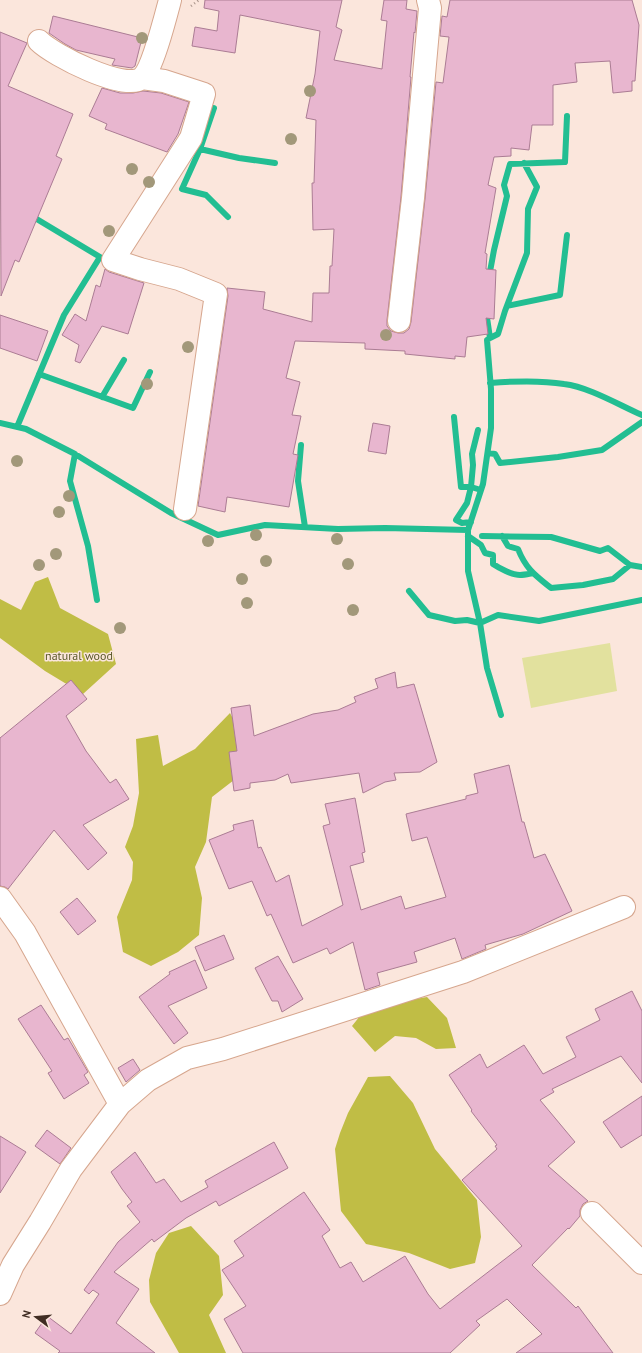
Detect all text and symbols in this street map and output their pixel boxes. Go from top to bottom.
park label: natural wood [45,648,113,663]
north arrow [16,1297,56,1337]
text: N [19,1309,34,1320]

